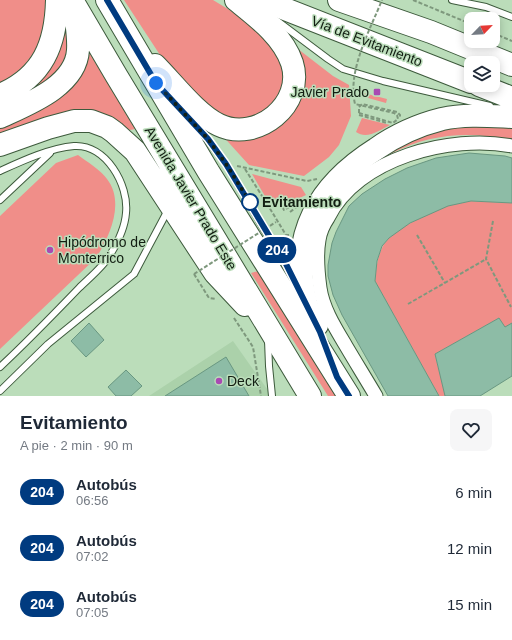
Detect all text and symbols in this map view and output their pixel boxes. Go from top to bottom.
street label: Vía de Evitamiento [309,12,425,70]
north arrow [464,12,500,48]
map controls [464,12,500,92]
button: layers [464,56,500,92]
your location [146,73,166,93]
place label: Javier Prado [290,84,369,100]
marker: Javier Prado [372,87,382,97]
street label: Avenida Javier Prado Este [142,123,240,273]
marker: Evitamiento [241,193,259,211]
place label: Evitamiento [262,194,341,210]
place label: Hipódromo de Monterrico [58,234,146,266]
line badge: 204 [254,237,300,263]
text: 204 [265,242,289,258]
marker: Hipódromo de Monterrico [45,245,55,255]
place label: Deck [227,373,260,389]
marker: Deck [214,376,224,386]
button: heart [450,409,492,451]
text: Evitamiento [20,412,128,433]
text: A pie · 2 min · 90 m [20,438,133,453]
text: Autobús [76,476,137,493]
text: 204 [30,484,54,500]
text: 6 min [455,484,492,501]
text: 06:56 [76,493,109,508]
text: Autobús [76,532,137,549]
text: 204 [30,540,54,556]
text: 12 min [447,540,492,557]
text: 07:02 [76,549,109,564]
text: Autobús [76,588,137,605]
text: 204 [30,596,54,612]
text: 15 min [447,596,492,613]
text: 07:05 [76,605,109,620]

